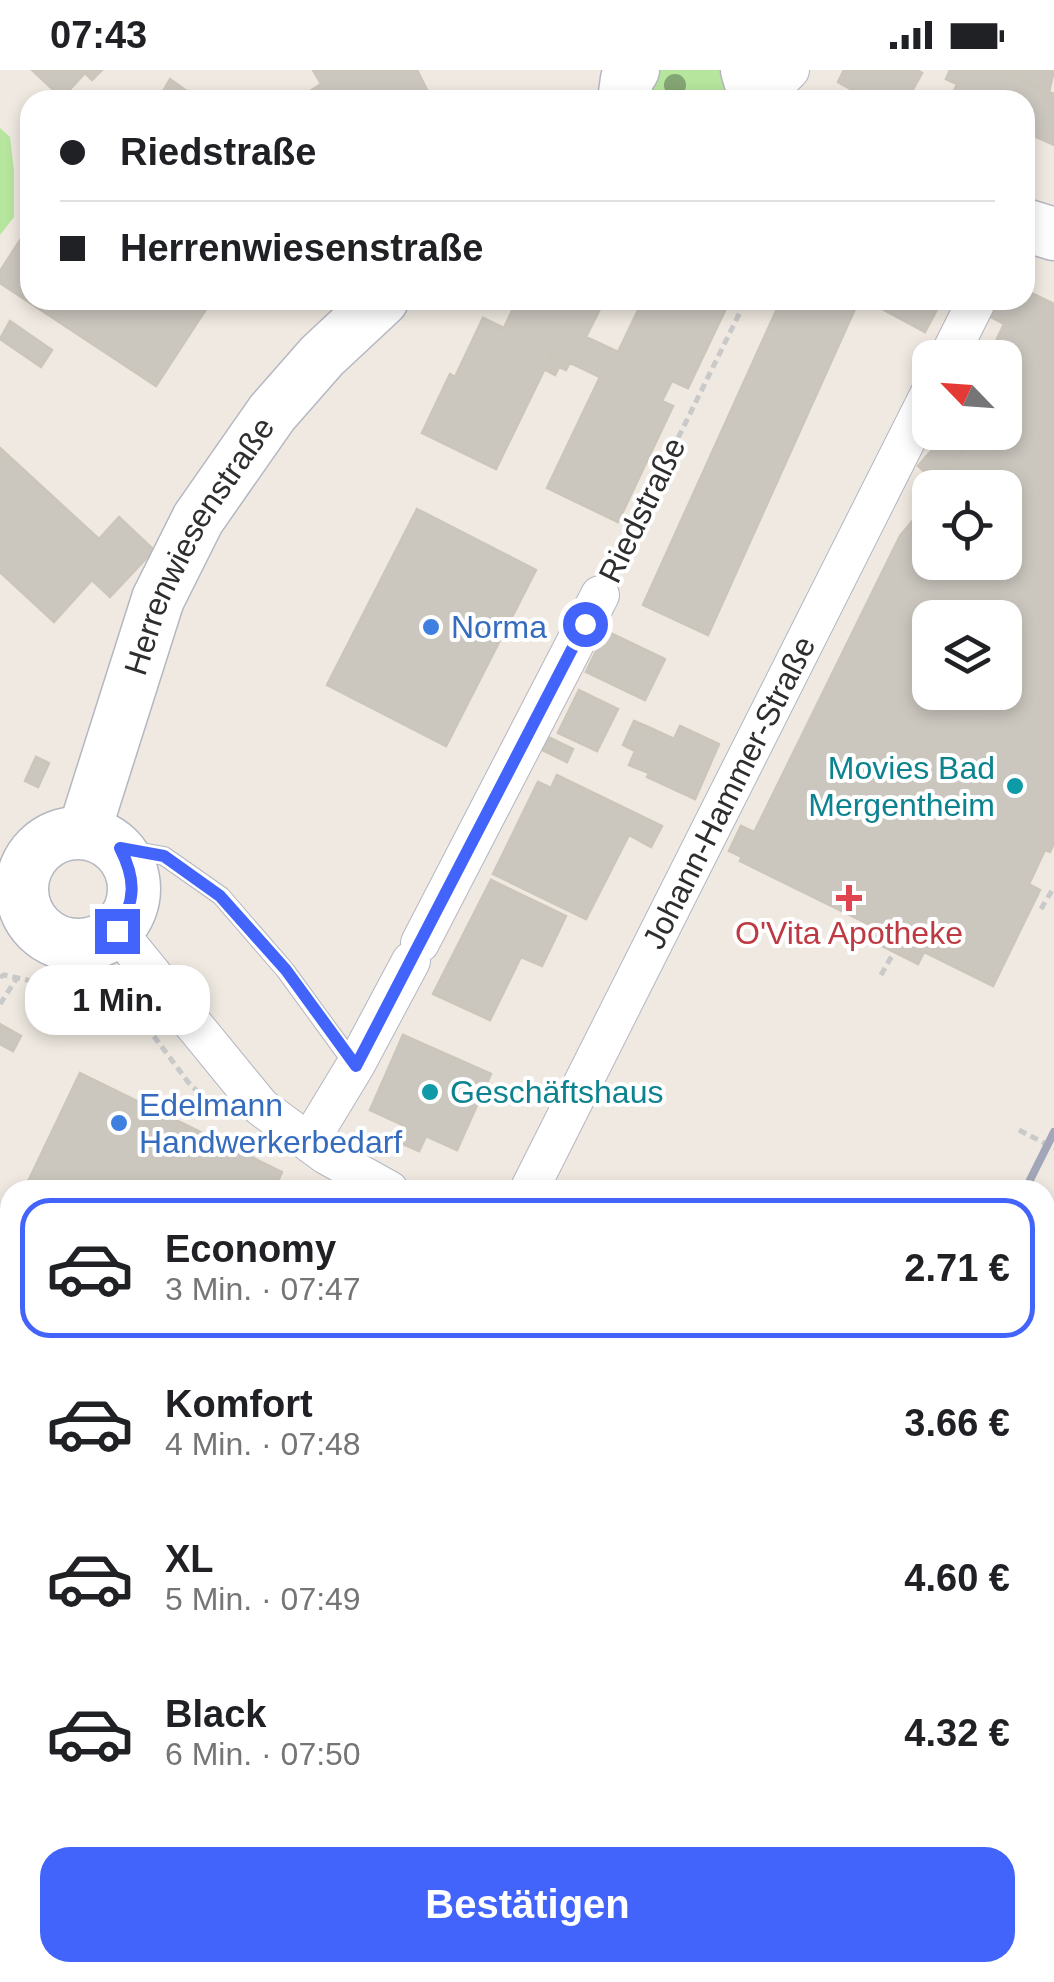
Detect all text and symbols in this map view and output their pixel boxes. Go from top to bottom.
text: 07:43 [50,14,147,56]
text: Riedstraße [120,131,316,173]
text: Herrenwiesenstraße [120,227,483,269]
north arrow [912,340,1022,450]
map controls [912,340,1022,710]
street label: Herrenwiesenstraße [117,410,282,679]
street label: Riedstraße [592,432,692,588]
button: locate [912,470,1022,580]
button: layers [912,600,1022,710]
route start [563,602,608,647]
place label: Norma [451,609,547,645]
marker: Norma [420,616,442,638]
street label: Johann-Hammer-Straße [635,630,823,955]
place label: Movies Bad Mergentheim [808,750,995,823]
marker: Movies Bad Mergentheim [1004,775,1026,797]
marker: O'Vita Apotheke [838,887,860,909]
route end [95,909,140,954]
place label: O'Vita Apotheke [735,915,963,951]
callout: 1 Min. [24,966,210,1036]
text: 1 Min. [72,982,163,1018]
place label: Geschäftshaus [450,1074,663,1110]
marker: Geschäftshaus [419,1081,441,1103]
place label: Edelmann Handwerkerbedarf [139,1087,402,1160]
marker: Edelmann Handwerkerbedarf [108,1112,130,1134]
icon: car [45,1223,135,1313]
text: Economy [165,1228,336,1270]
text: 2.71 € [904,1247,1010,1289]
text: 3 Min. · 07:47 [165,1271,361,1307]
icon: car [45,1378,135,1468]
text: Komfort [165,1383,313,1425]
text: 3.66 € [904,1402,1010,1444]
text: 4 Min. · 07:48 [165,1426,361,1462]
icon: car [45,1533,135,1623]
text: XL [165,1538,214,1580]
text: 4.60 € [904,1557,1010,1599]
text: 5 Min. · 07:49 [165,1581,361,1617]
icon: car [45,1688,135,1778]
text: Black [165,1693,266,1735]
text: 4.32 € [904,1712,1010,1754]
text: 6 Min. · 07:50 [165,1736,361,1772]
button: Bestätigen [40,1847,1015,1962]

